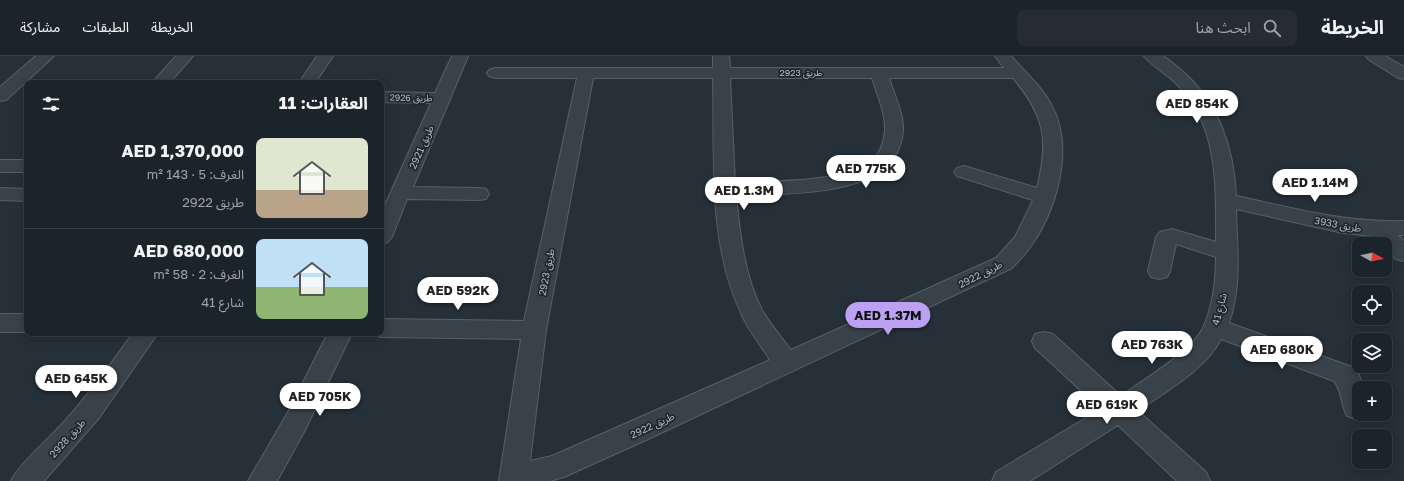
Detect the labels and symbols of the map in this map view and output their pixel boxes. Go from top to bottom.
street label: طريق 2923 [780,67,822,79]
pin: AED 854K [1156,90,1238,124]
street label: طريق 2926 [389,92,433,104]
street label: طريق 2921 [406,123,437,171]
pin: AED 775K [825,155,907,189]
pin: AED 1.14M [1269,169,1361,203]
pin: AED 1.3M [703,177,785,211]
street label: طريق 3933 [1313,214,1363,235]
north arrow [1352,237,1392,277]
street label: طريق 2923 [536,247,557,297]
street label: طريق 2922 [956,258,1005,291]
pin: AED 592K [417,277,499,311]
street label: شارع 41 [1209,291,1231,327]
pin: AED 1.37M [842,302,934,336]
pin: AED 763K [1111,331,1193,365]
pin: AED 680K [1241,336,1323,370]
pin: AED 645K [35,365,117,399]
pin: AED 705K [279,383,361,417]
pin: AED 619K [1066,391,1148,425]
street label: طريق 2922 [628,409,677,441]
street label: طريق 2928 [47,416,88,460]

